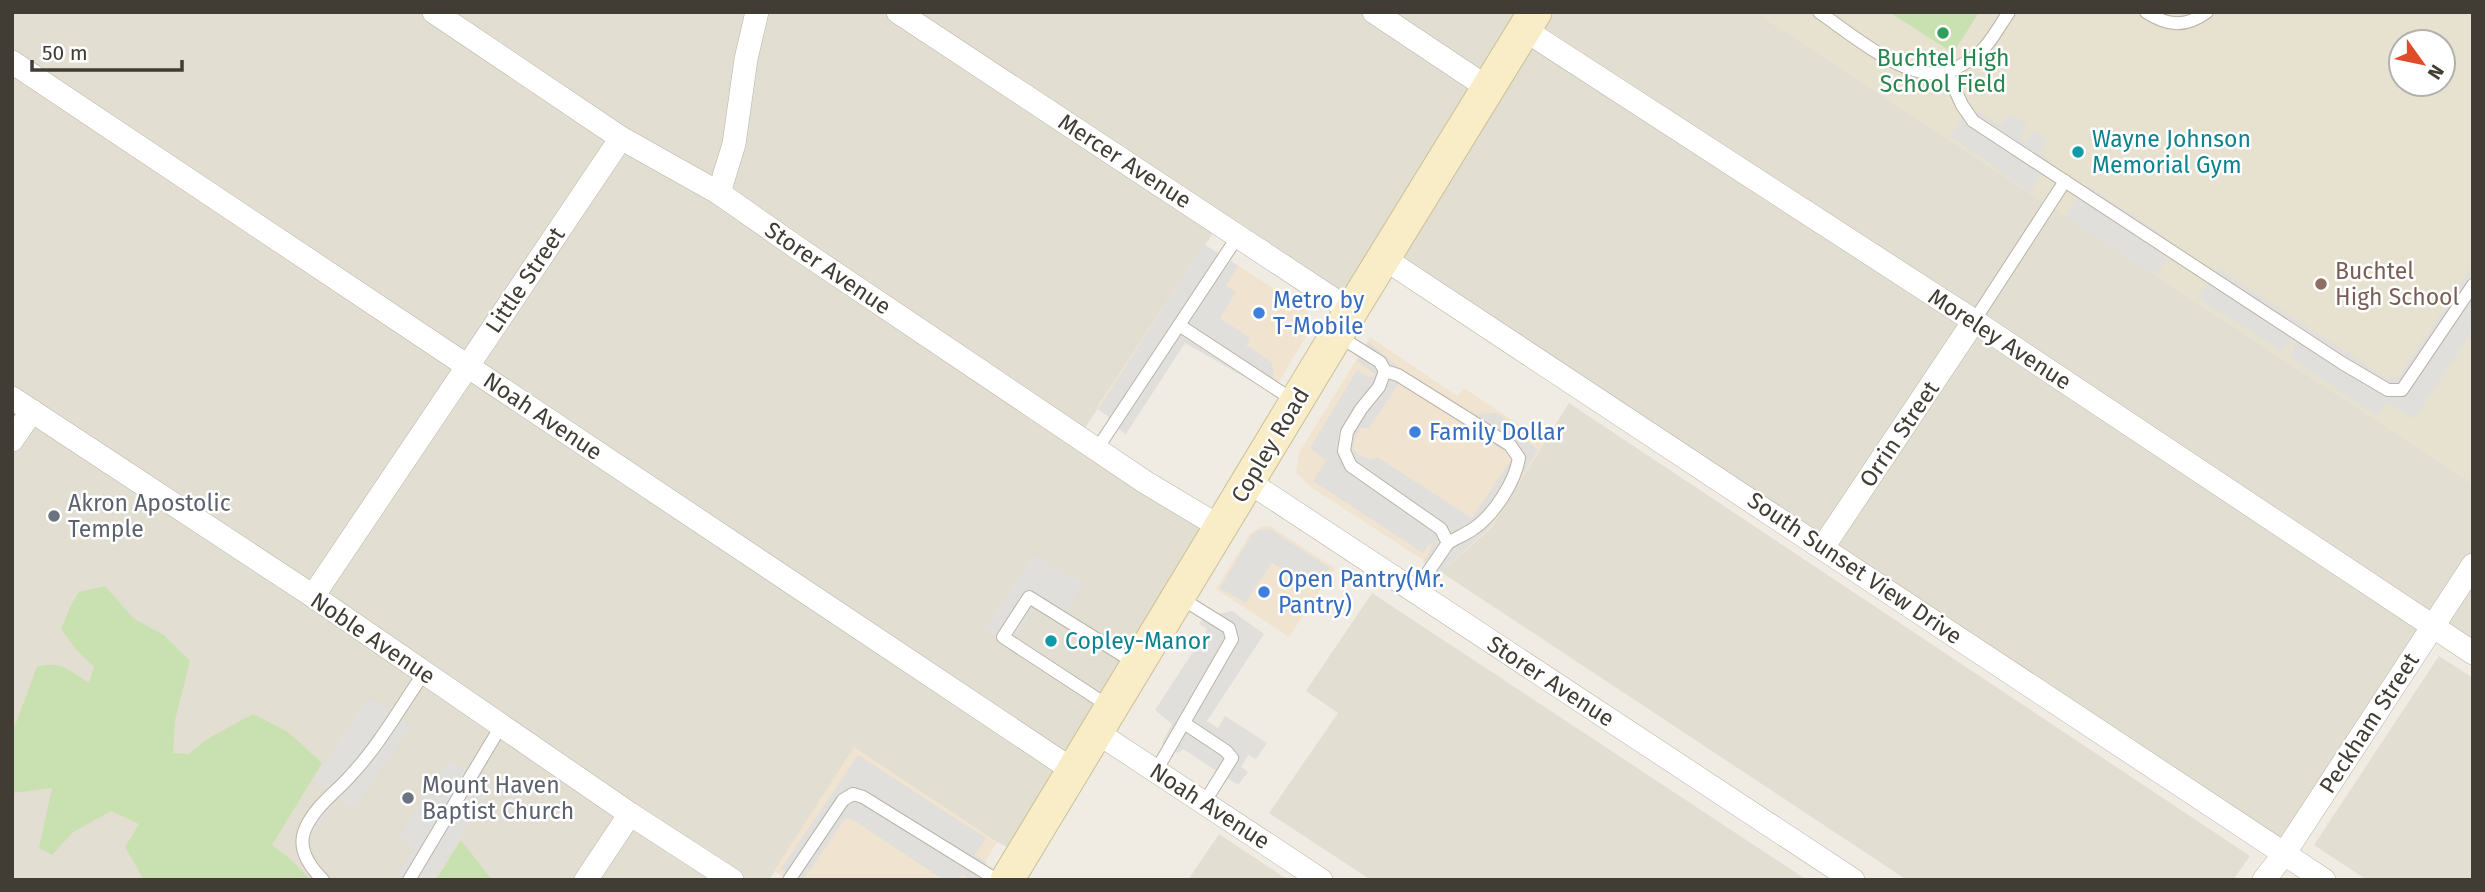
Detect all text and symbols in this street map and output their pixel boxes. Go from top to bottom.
marker: Buchtel High School Field [1935,25,1951,41]
scale bar [32,28,182,72]
north arrow [2387,28,2457,98]
text: 50 m [42,40,88,66]
place label: Buchtel High School Field [1877,44,2009,98]
text: N [2423,60,2449,84]
street label: Mercer Avenue [1053,108,1197,214]
place label: Wayne Johnson Memorial Gym [2092,125,2251,179]
marker: Wayne Johnson Memorial Gym [2070,144,2086,160]
street label: Storer Avenue [760,216,896,320]
street label: Little Street [479,221,571,338]
place label: Buchtel High School [2335,257,2460,311]
marker: Buchtel High School [2313,276,2329,292]
street label: Moreley Avenue [1923,282,2077,396]
place label: Metro by T-Mobile [1273,286,1365,340]
marker: Metro by T-Mobile [1251,305,1267,321]
street label: Noah Avenue [478,366,608,466]
street label: Orrin Street [1853,375,1945,492]
street label: Copley Road [1225,382,1315,508]
place label: Family Dollar [1429,418,1565,446]
marker: Family Dollar [1407,424,1423,440]
street label: South Sunset View Drive [1742,486,1968,650]
place label: Akron Apostolic Temple [68,489,231,543]
marker: Akron Apostolic Temple [46,508,62,524]
place label: Open Pantry(Mr. Pantry) [1278,565,1444,619]
marker: Open Pantry(Mr. Pantry) [1256,584,1272,600]
street label: Noble Avenue [305,586,441,690]
place label: Copley-Manor [1065,627,1210,655]
street label: Storer Avenue [1482,630,1620,732]
marker: Copley-Manor [1043,633,1059,649]
street label: Peckham Street [2313,647,2425,799]
street label: Noah Avenue [1145,757,1275,855]
place label: Mount Haven Baptist Church [422,771,574,825]
marker: Mount Haven Baptist Church [400,790,416,806]

